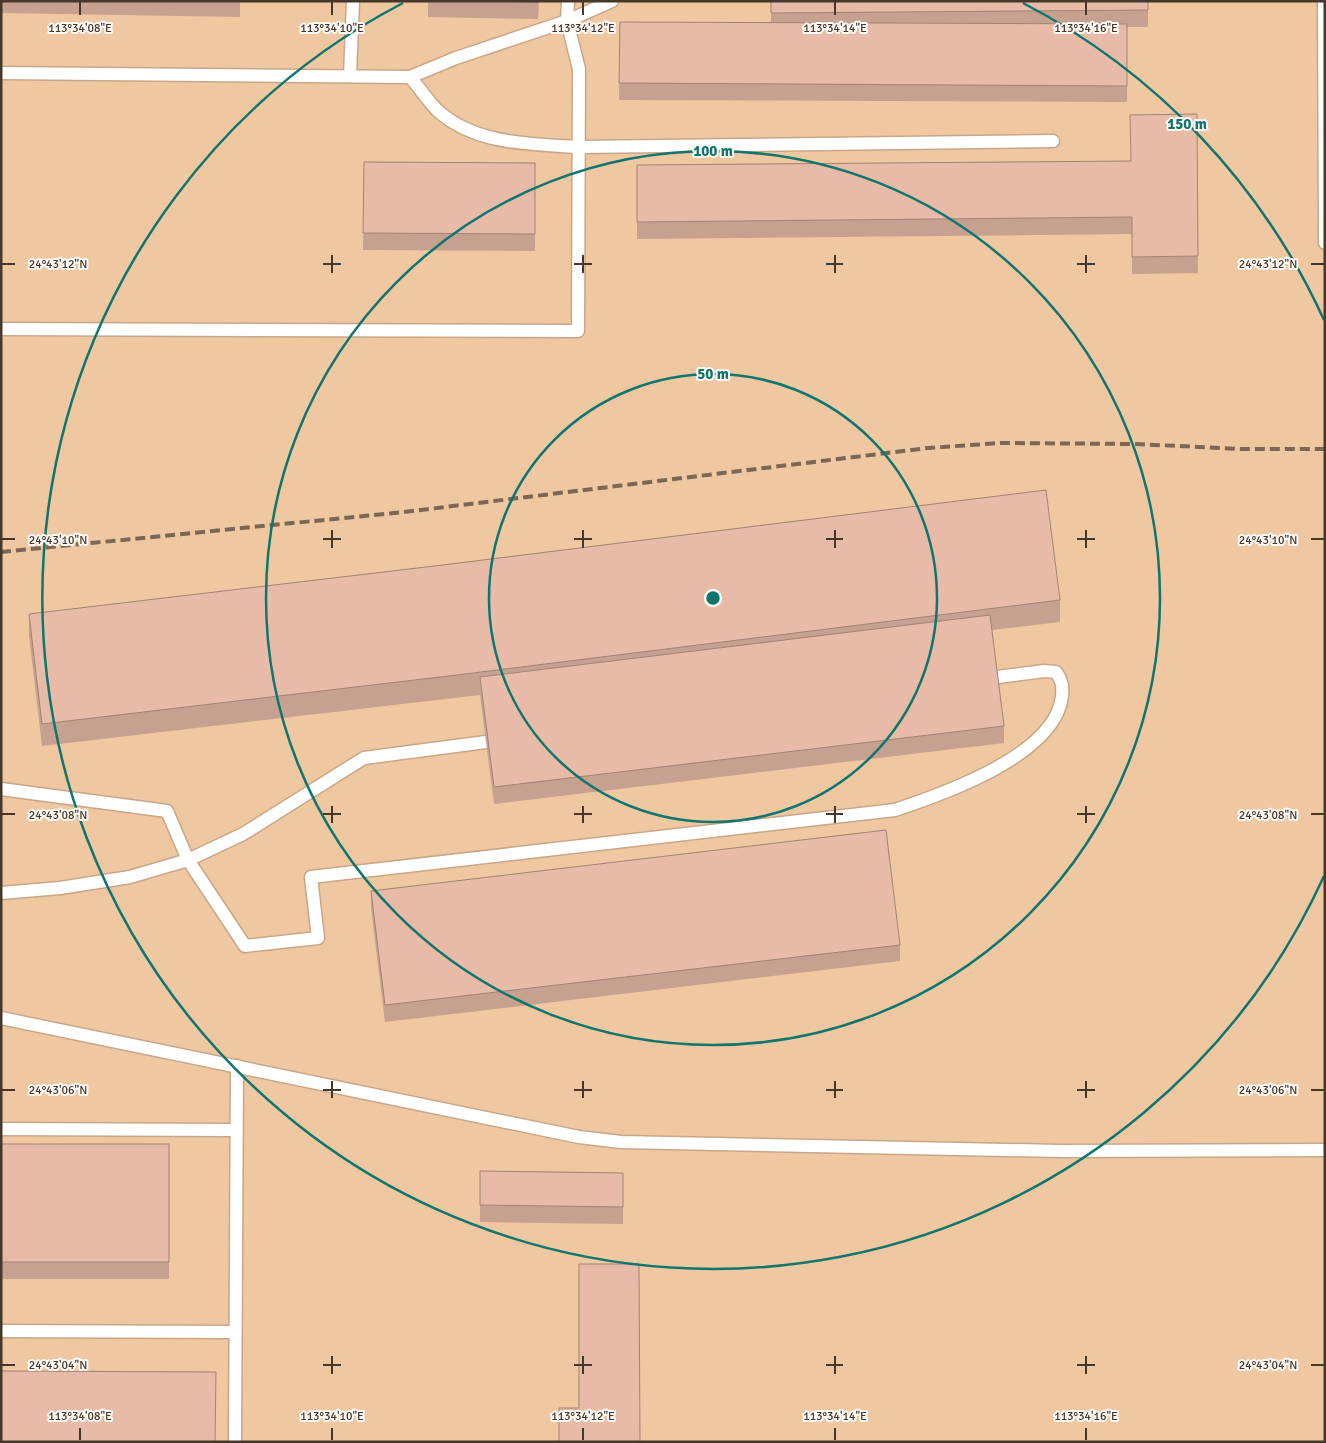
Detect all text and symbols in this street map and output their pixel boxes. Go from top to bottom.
text: 113°34'08"E [48,21,112,36]
text: 113°34'10"E [300,21,364,36]
text: 113°34'12"E [551,21,615,36]
text: 113°34'14"E [803,21,867,36]
text: 113°34'16"E [1054,21,1118,36]
text: 150 m [1167,115,1207,133]
text: 100 m [693,142,733,160]
text: 24°43'12"N [29,257,87,272]
text: 24°43'12"N [1239,257,1297,272]
text: 50 m [697,365,729,383]
text: 24°43'10"N [29,533,87,548]
text: 24°43'10"N [1239,533,1297,548]
centre of rings [704,589,722,607]
text: 24°43'08"N [29,808,87,823]
text: 24°43'08"N [1239,808,1297,823]
text: 24°43'06"N [29,1083,87,1098]
text: 24°43'06"N [1239,1083,1297,1098]
text: 24°43'04"N [29,1358,87,1373]
text: 24°43'04"N [1239,1358,1297,1373]
text: 113°34'08"E [48,1409,112,1424]
text: 113°34'10"E [300,1409,364,1424]
text: 113°34'12"E [551,1409,615,1424]
text: 113°34'14"E [803,1409,867,1424]
text: 113°34'16"E [1054,1409,1118,1424]

